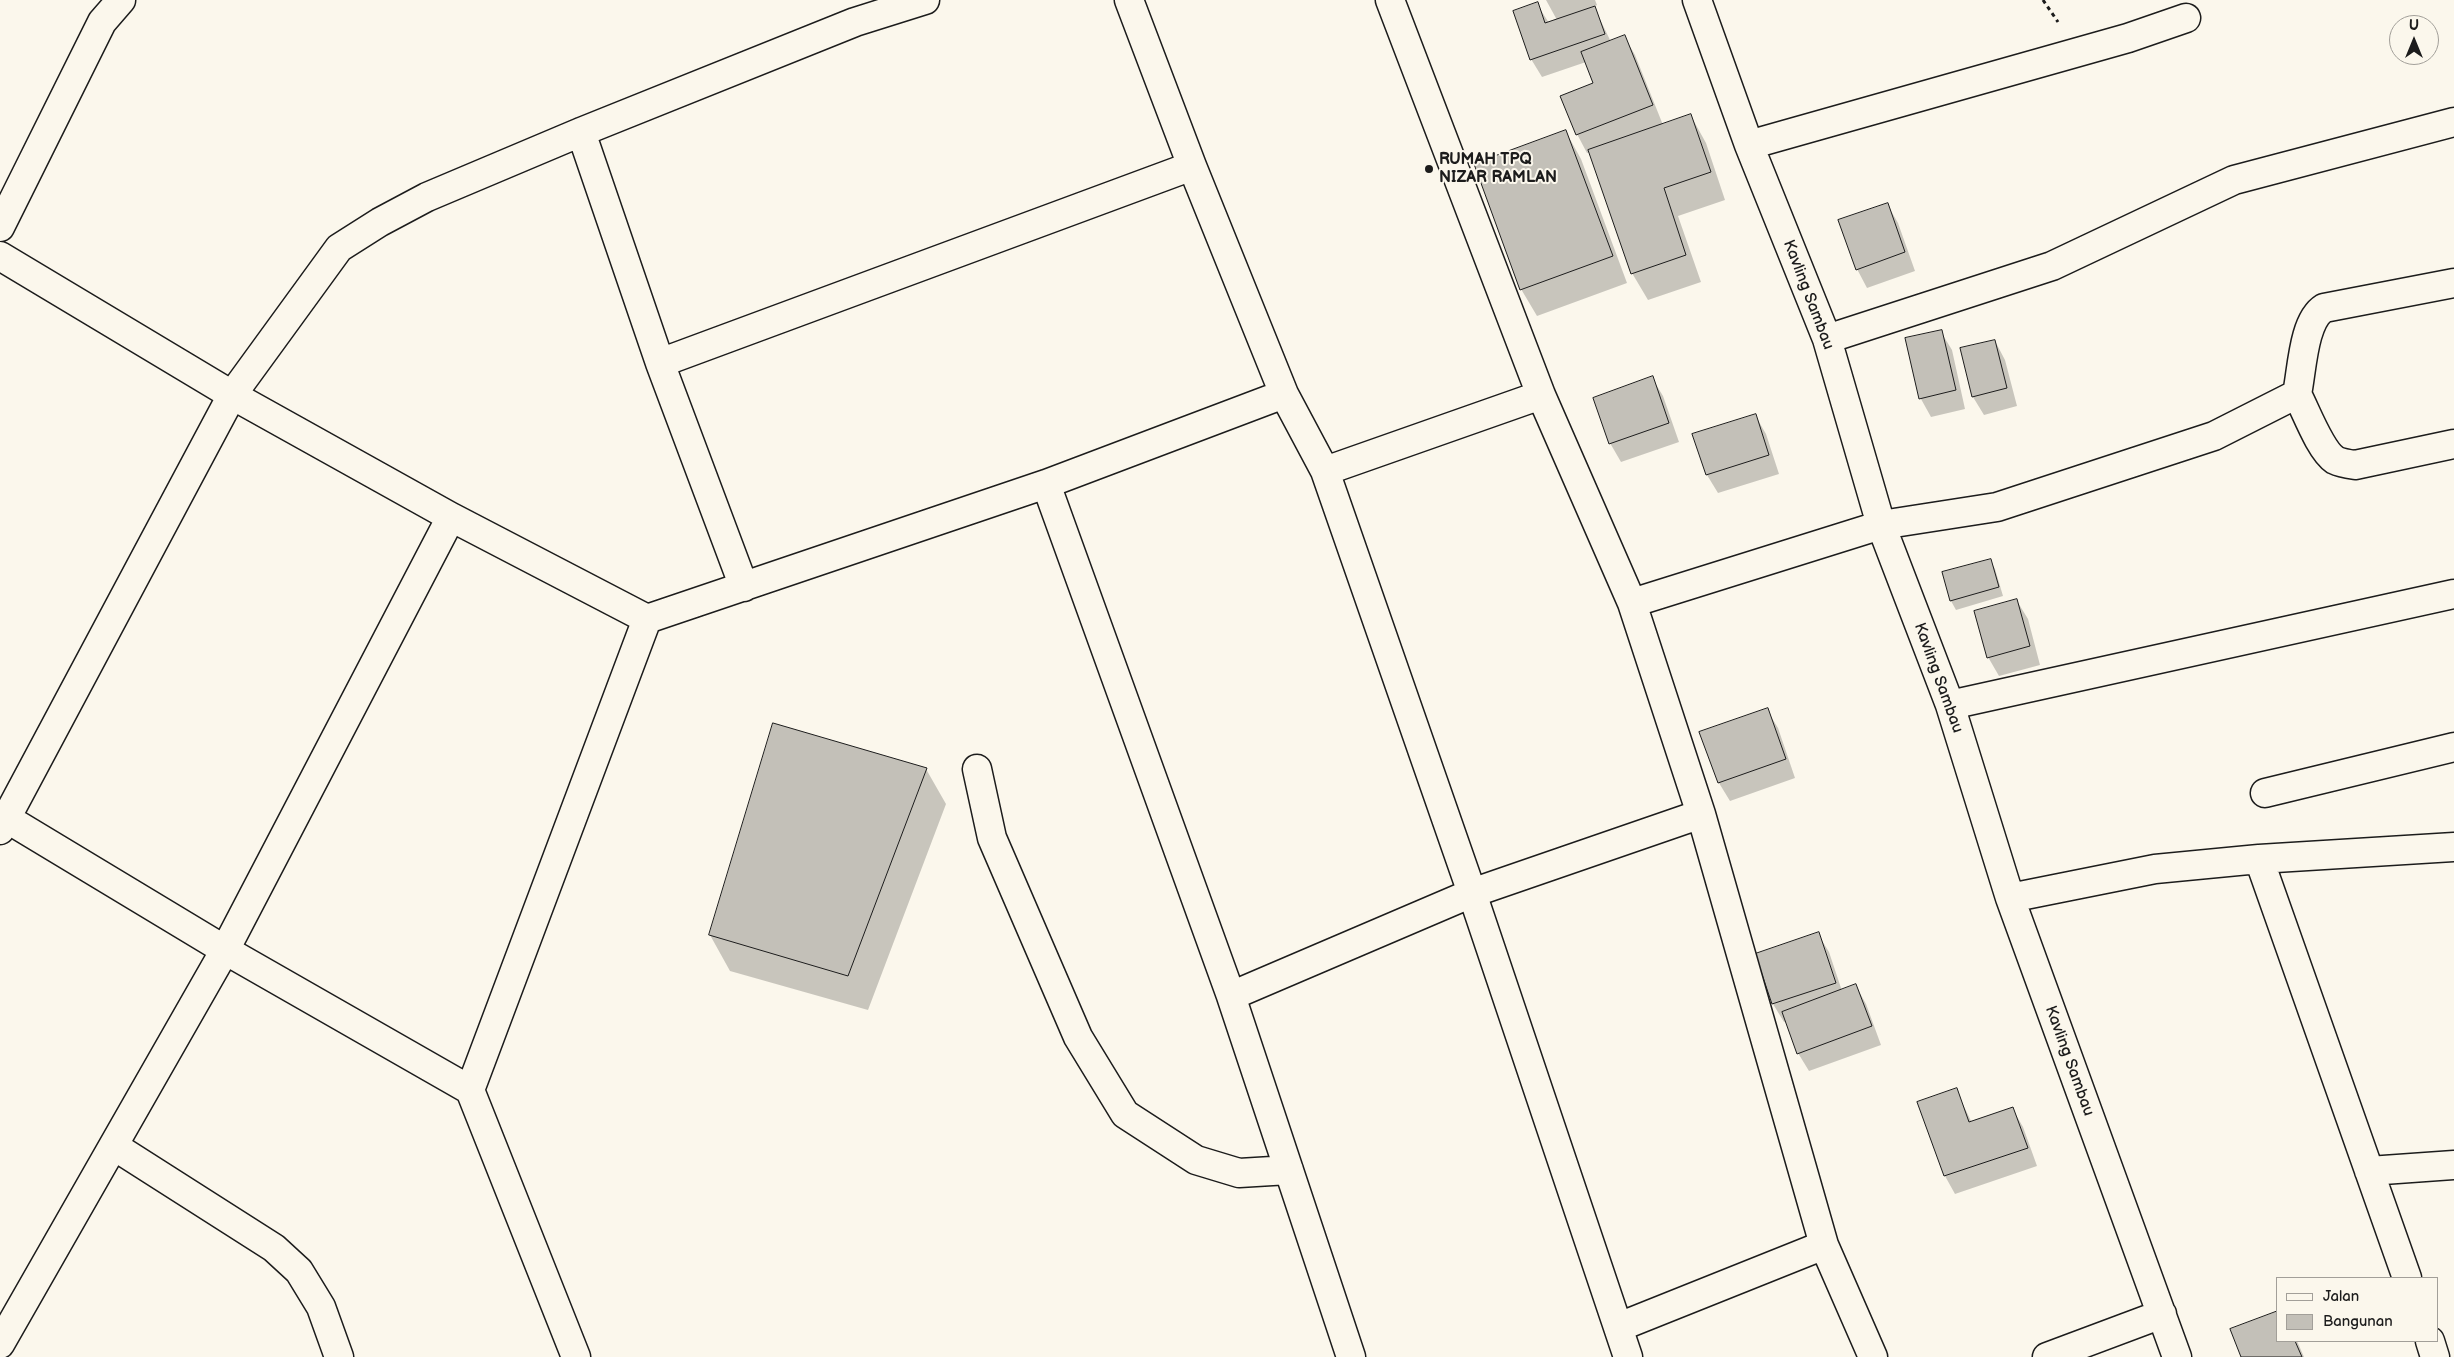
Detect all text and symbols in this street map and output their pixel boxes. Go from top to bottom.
north arrow [2389,15,2439,65]
text: U [2409,17,2419,34]
place label: RUMAH TPQ NIZAR RAMLAN [1439,150,1557,188]
marker: RUMAH TPQ NIZAR RAMLAN [1423,163,1435,175]
street label: Kavling Sambau [1778,237,1838,353]
street label: Kavling Sambau [1909,620,1967,736]
street label: Kavling Sambau [2040,1003,2098,1119]
legend [2276,1277,2439,1342]
text: Jalan [2323,1287,2359,1306]
text: Bangunan [2323,1312,2393,1331]

